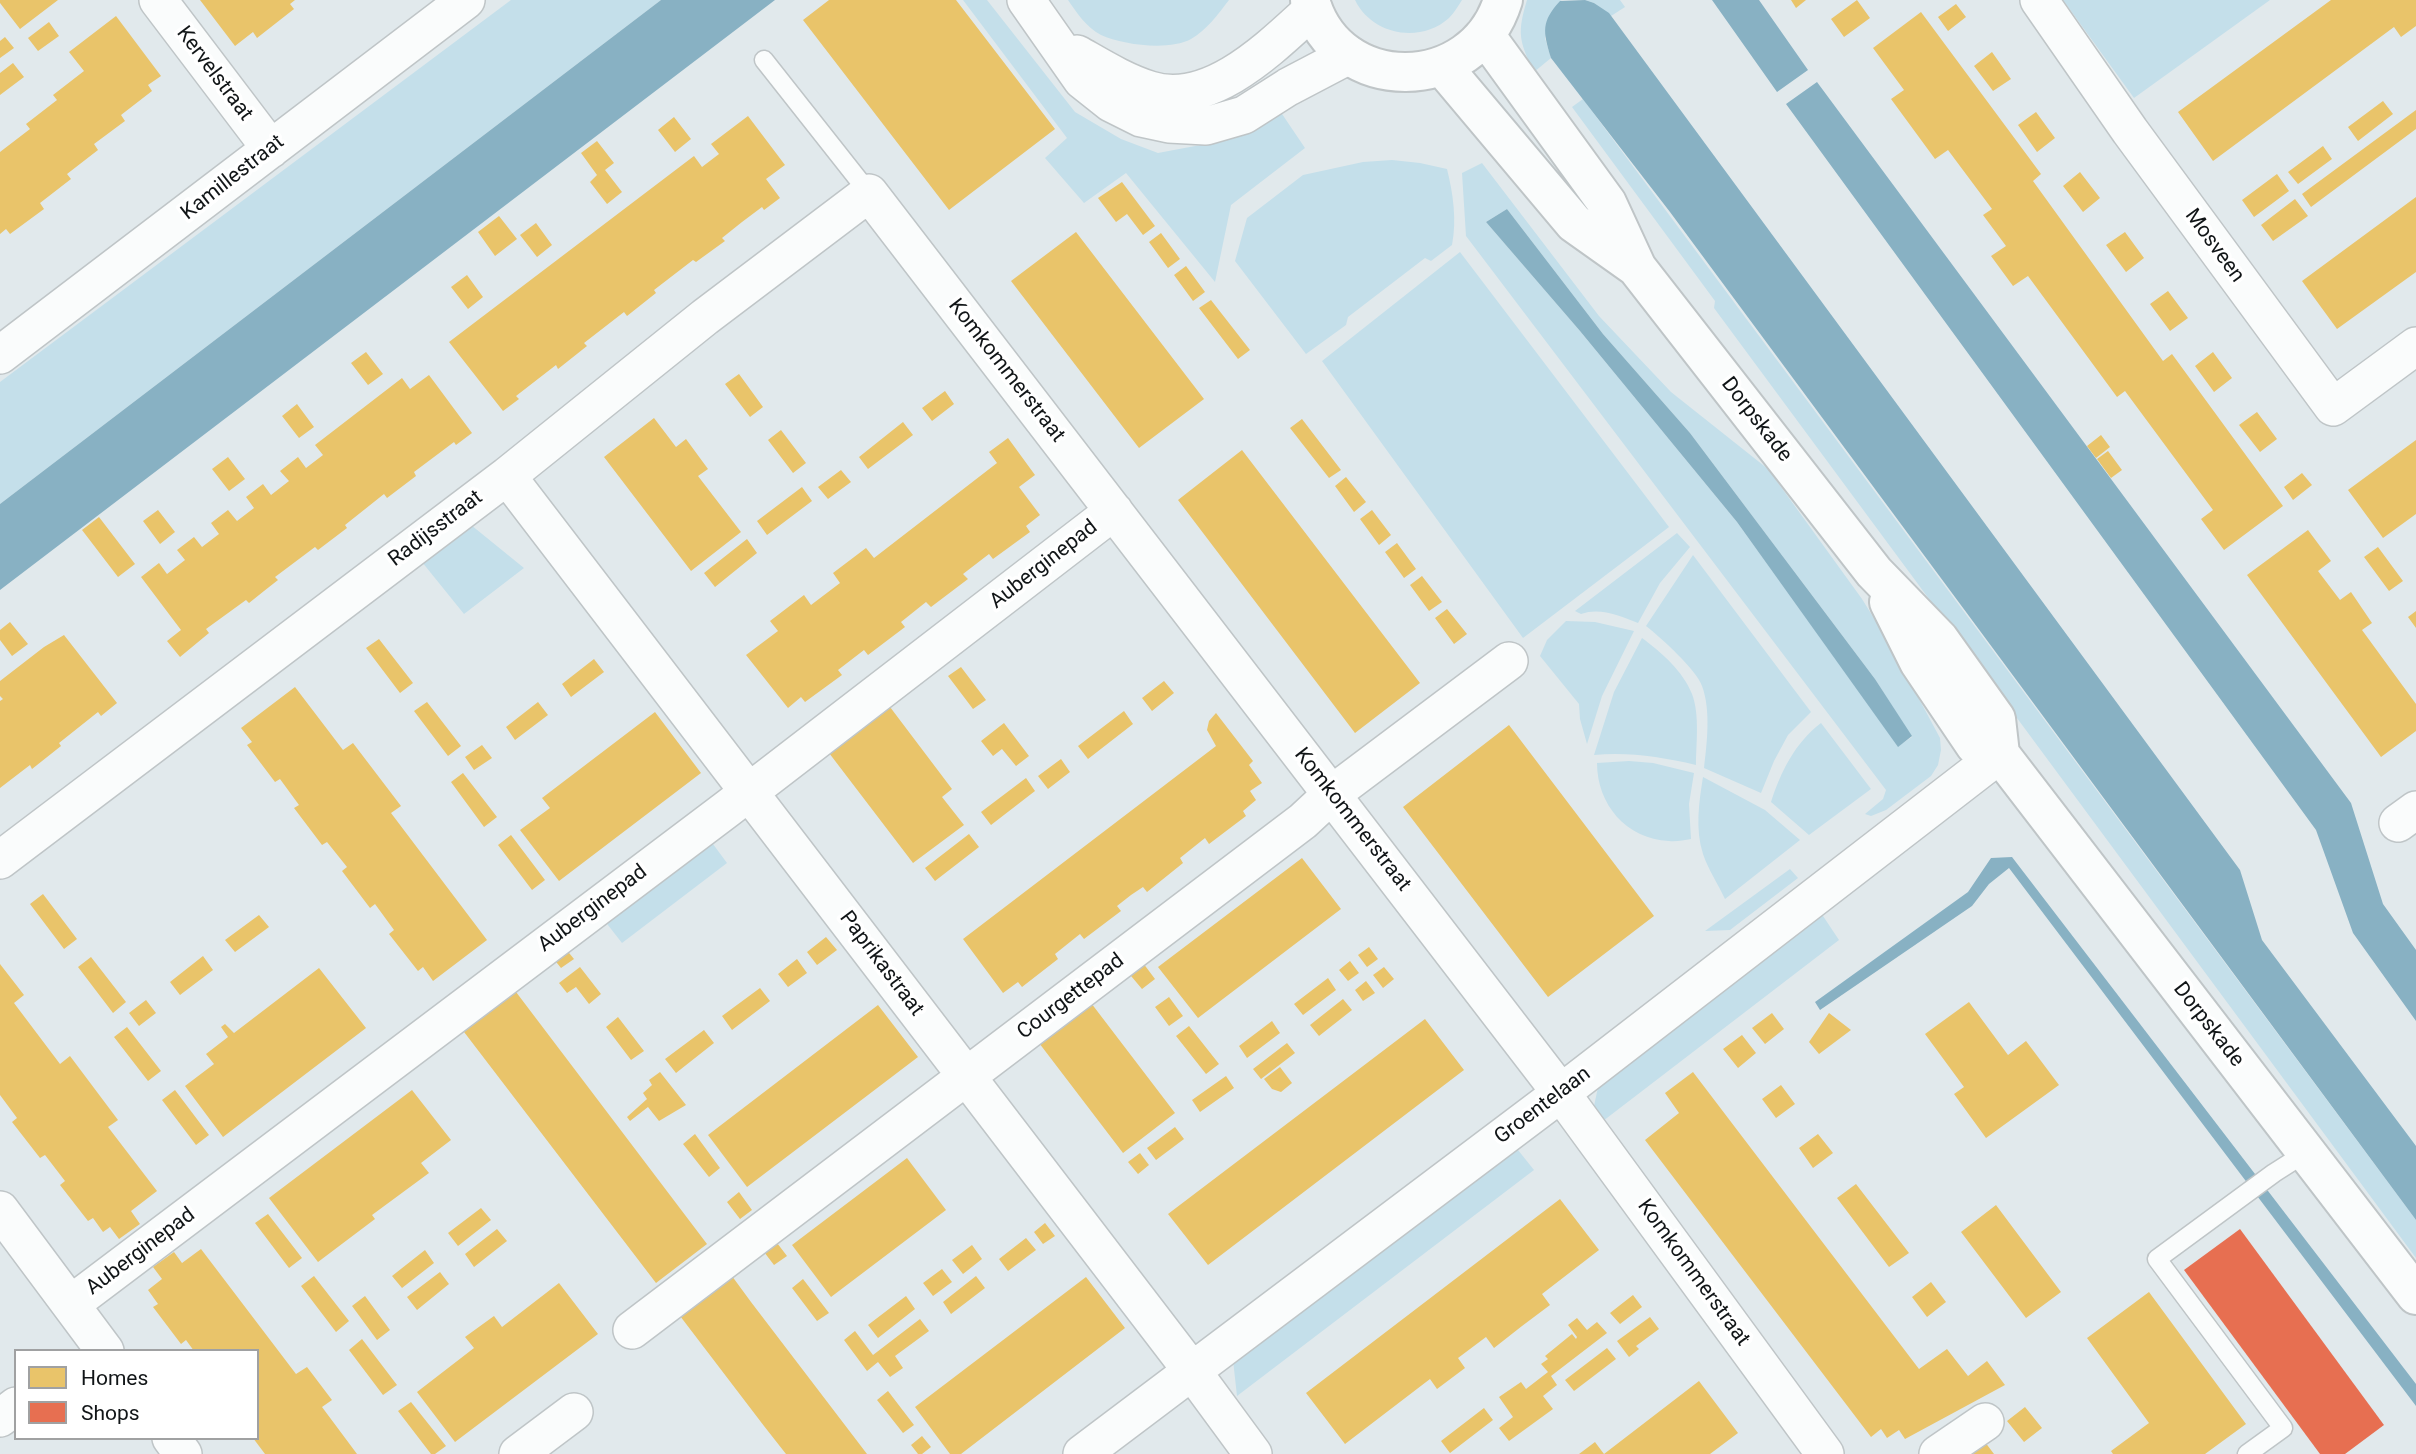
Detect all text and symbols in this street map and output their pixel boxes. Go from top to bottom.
street label: Kervelstraat [170,22,258,126]
street label: Kamillestraat [177,130,289,226]
street label: Mosveen [2179,204,2249,288]
street label: Komkommerstraat [942,294,1070,448]
street label: Dorpskade [1715,373,1797,467]
street label: Radijsstraat [384,485,488,573]
street label: Auberginepad [985,515,1103,615]
street label: Komkommerstraat [1288,743,1416,897]
street label: Auberginepad [534,860,652,958]
street label: Paprikastraat [833,907,929,1021]
street label: Courgettepad [1013,949,1129,1045]
street label: Dorpskade [2167,978,2249,1072]
street label: Groentelaan [1490,1062,1596,1150]
street label: Komkommerstraat [1631,1195,1755,1351]
street label: Auberginepad [82,1203,200,1301]
legend [14,1349,259,1440]
text: Homes [81,1366,148,1390]
text: Shops [81,1401,140,1425]

